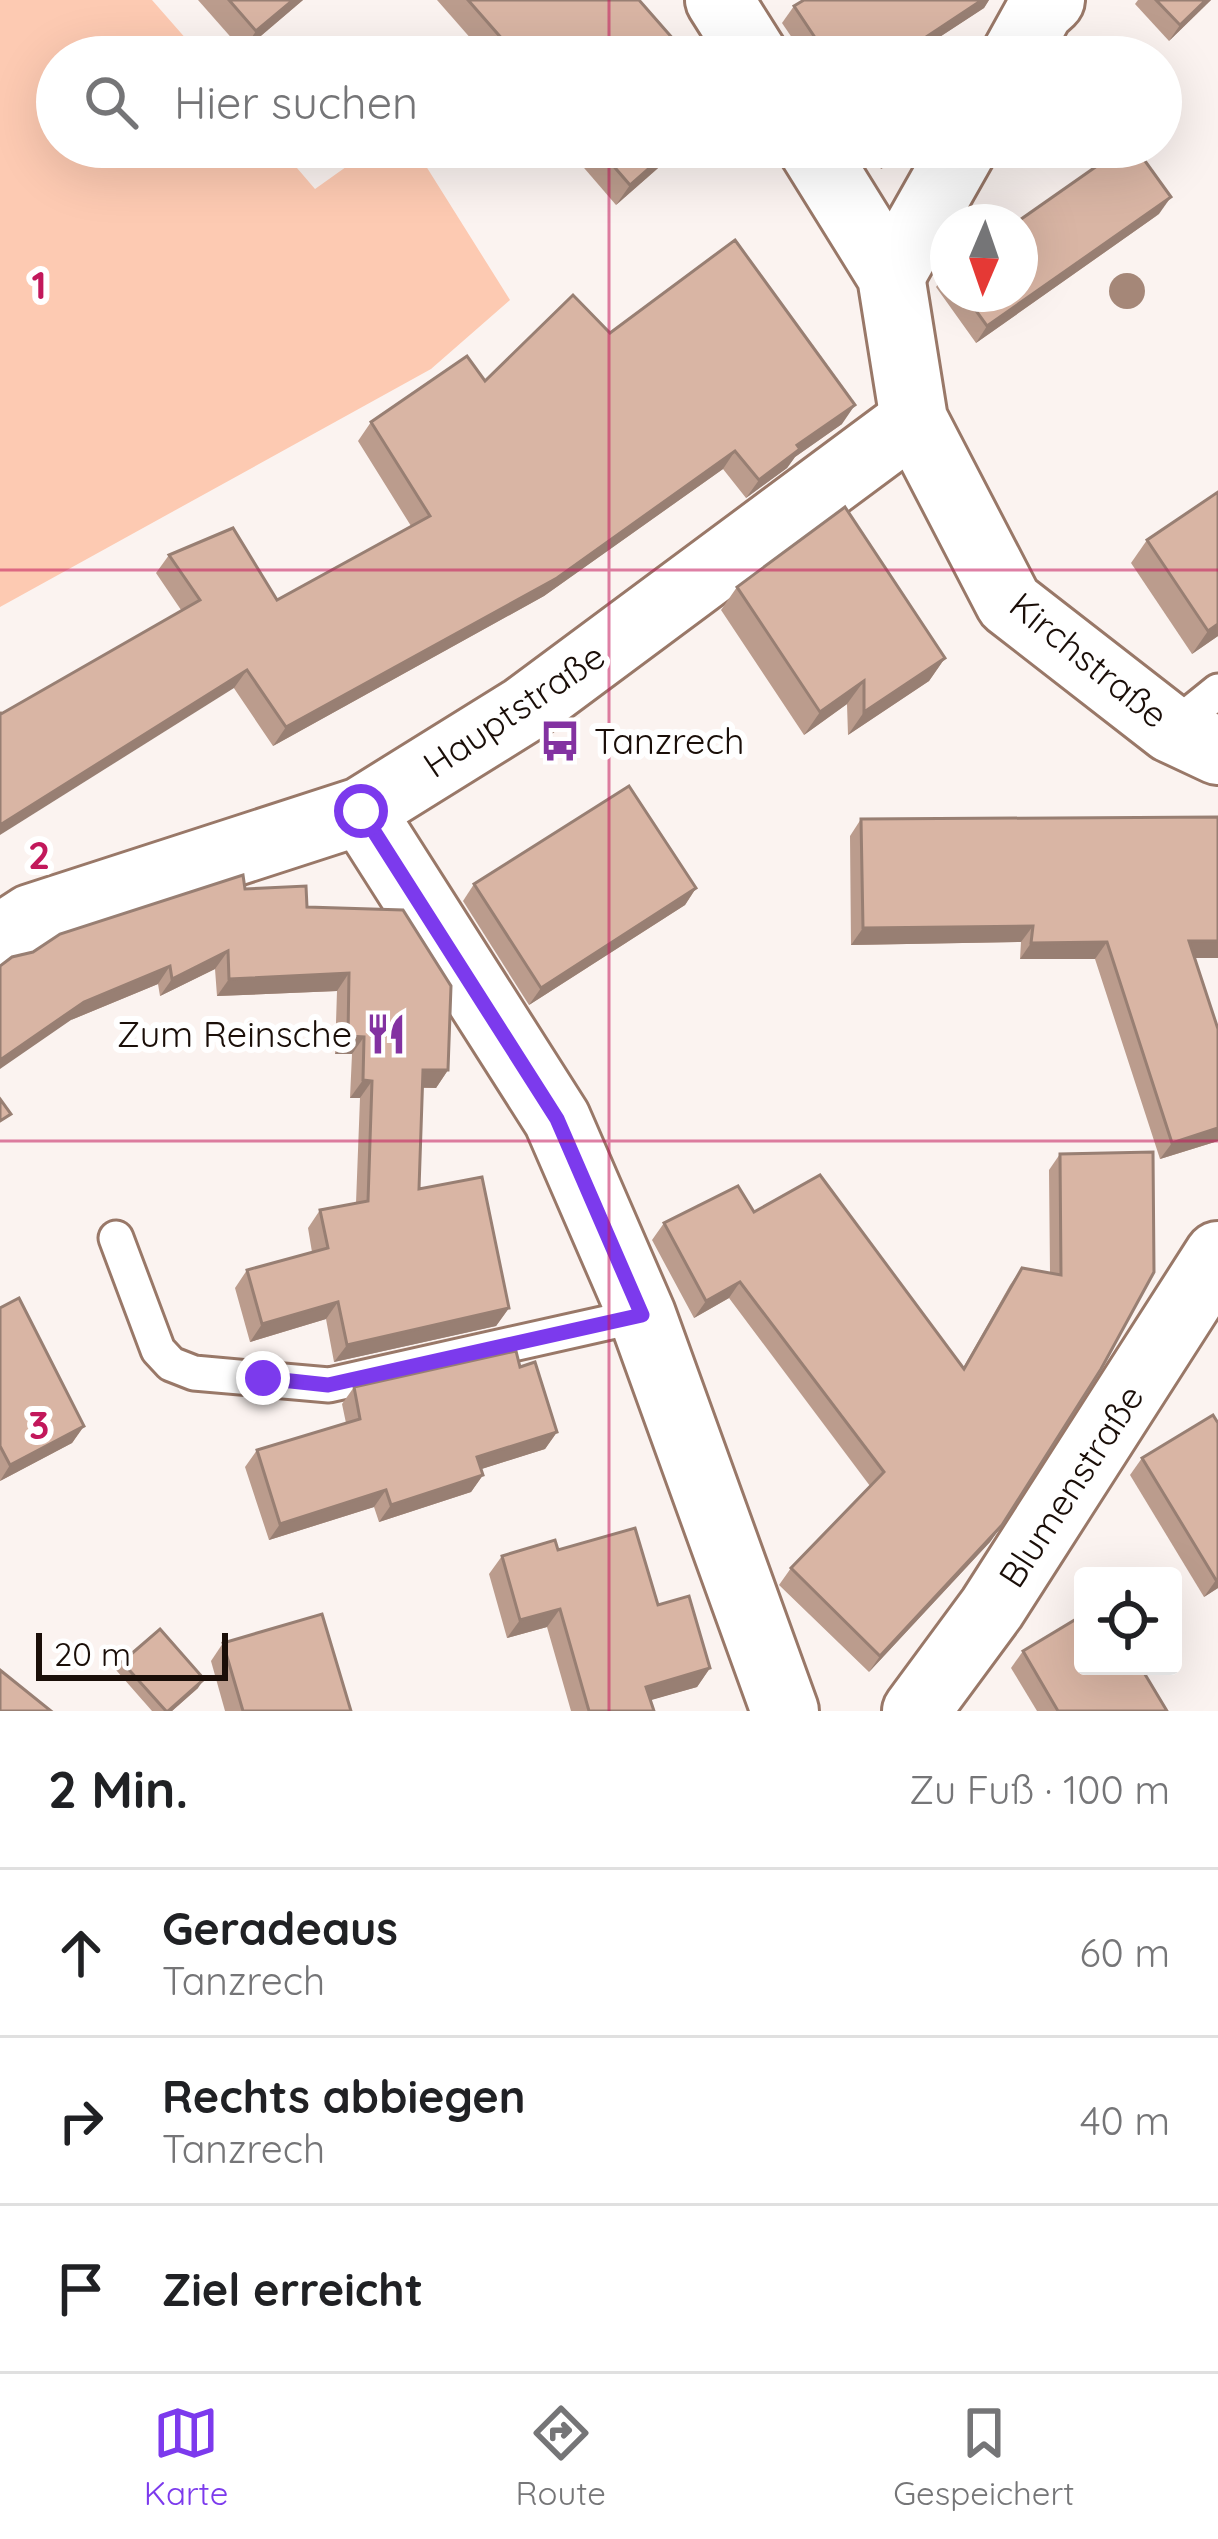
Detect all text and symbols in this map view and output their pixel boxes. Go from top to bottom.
search box [36,36,1182,168]
icon: search [78,69,144,135]
text: Hier suchen [174,74,418,130]
north arrow [930,204,1038,312]
text: 1 [31,260,47,309]
street label: Kirchstraße [1001,582,1178,737]
street label: Hauptstraße [414,632,613,787]
bus stop icon: Tanzrech [537,718,583,764]
place label: Tanzrech [594,718,745,763]
route start [334,784,388,838]
text: 2 [28,830,50,879]
place label: Zum Reinsche [117,1011,352,1056]
restaurant icon: Zum Reinsche [363,1011,409,1057]
route end [236,1351,290,1405]
street label: Blumenstraße [988,1376,1153,1595]
text: 3 [29,1400,49,1449]
map controls [1074,1567,1182,1675]
button: locate [1074,1567,1182,1675]
scale bar [36,1627,228,1680]
text: 20 m [54,1633,131,1674]
text: 2 Min. [48,1757,188,1821]
text: Zu Fuß · 100 m [909,1765,1170,1814]
text: Geradeaus [162,1900,398,1956]
icon: ahead [48,1920,114,1986]
text: 60 m [1080,1928,1170,1977]
text: Tanzrech [162,1956,325,2005]
text: Rechts abbiegen [162,2068,526,2124]
icon: right [48,2088,114,2154]
text: 40 m [1080,2096,1170,2145]
text: Tanzrech [162,2124,325,2173]
icon: arrive [48,2256,114,2322]
text: Ziel erreicht [162,2261,423,2317]
tab: Karte [144,2400,228,2513]
tab: Route [516,2400,606,2513]
tab: Gespeichert [893,2400,1074,2513]

